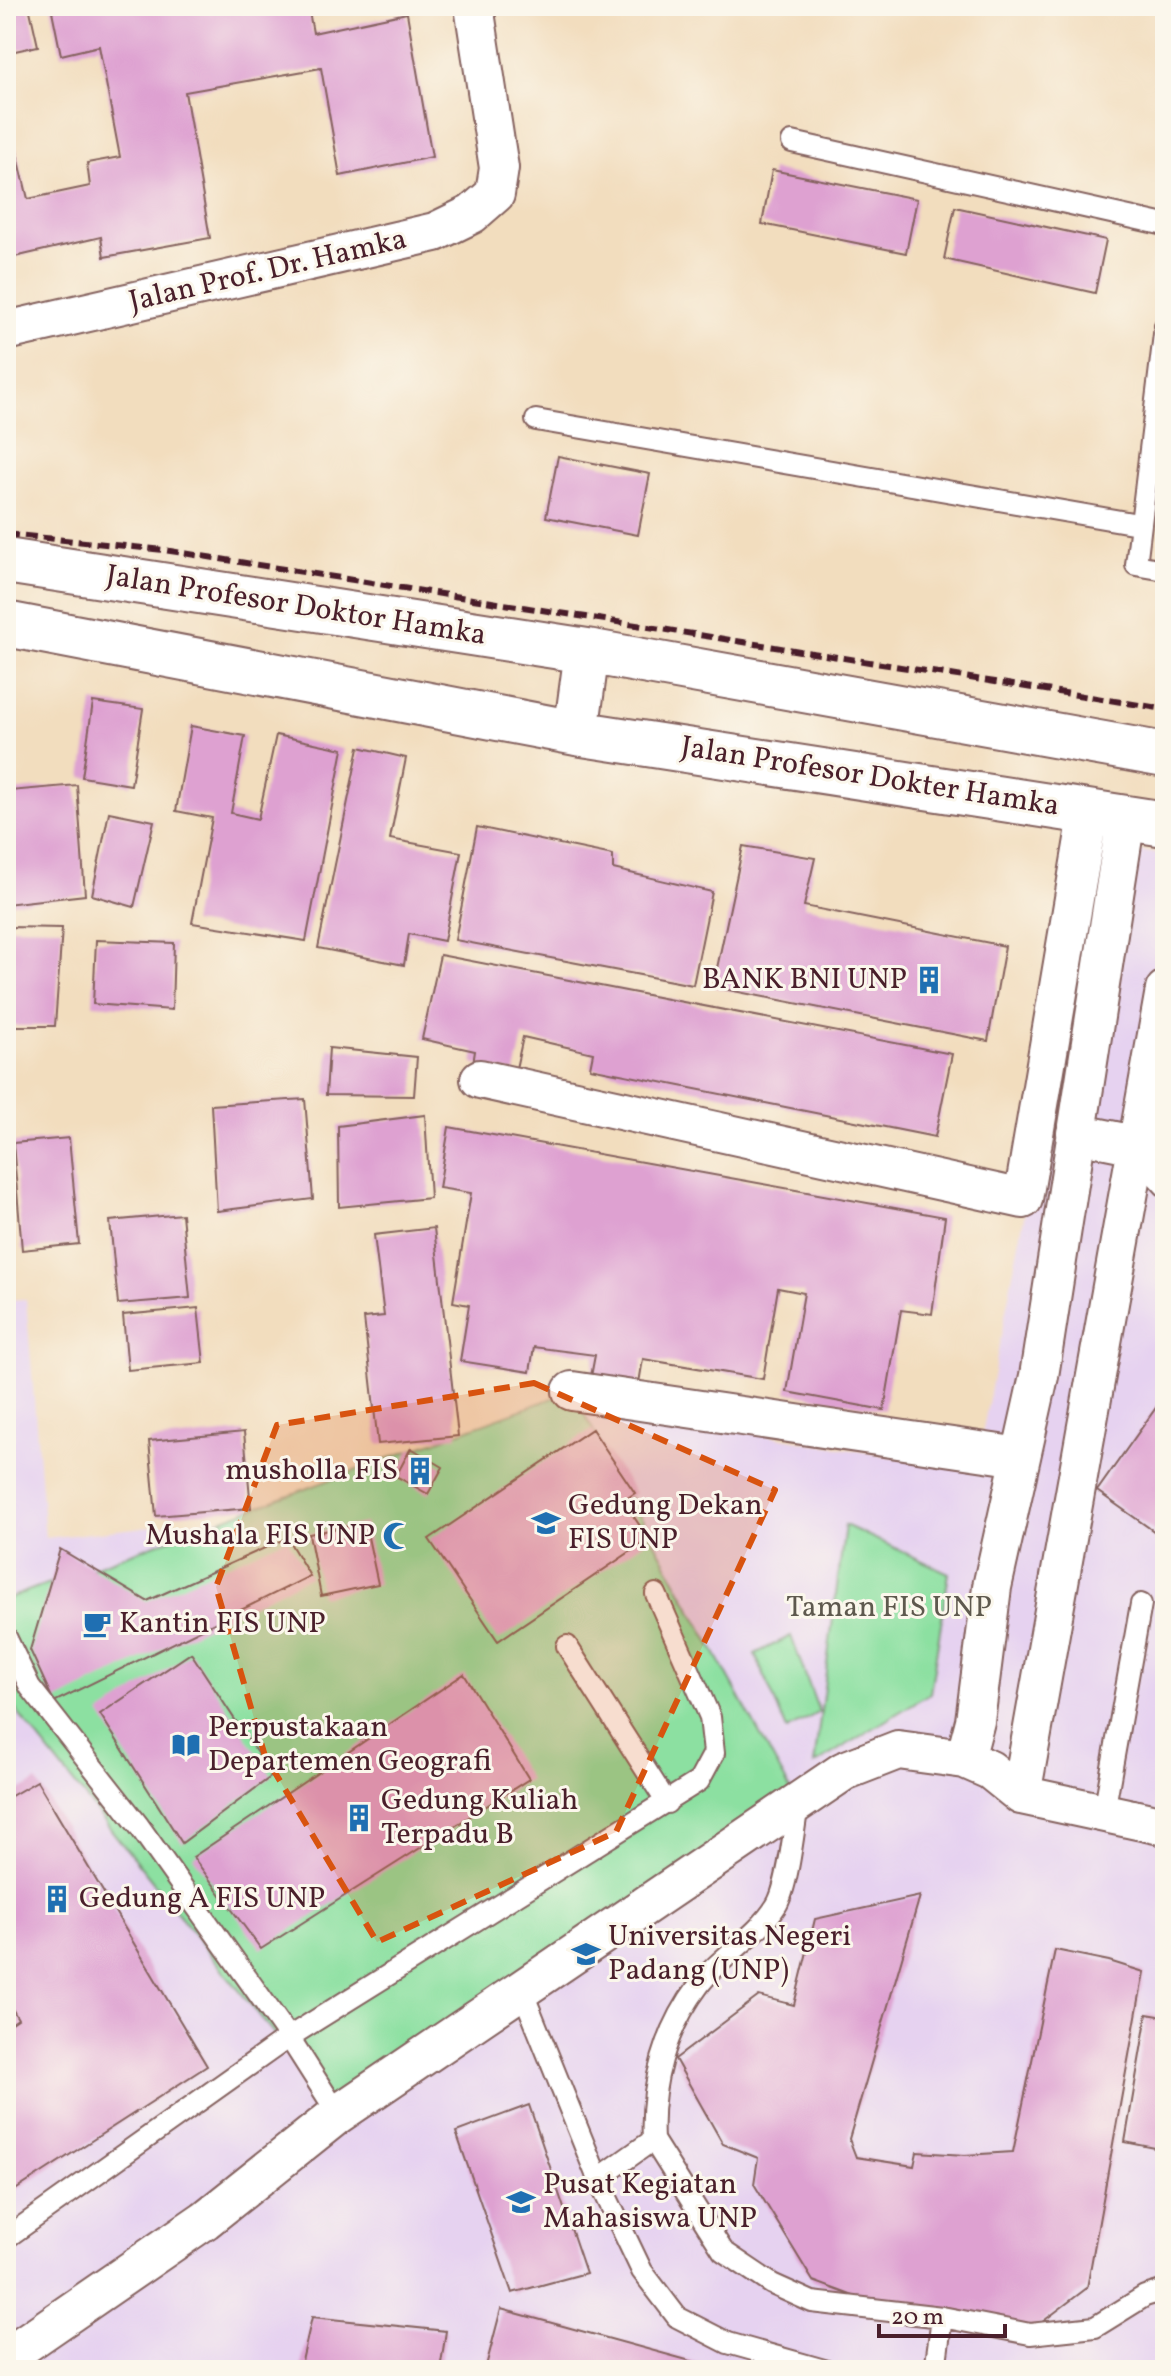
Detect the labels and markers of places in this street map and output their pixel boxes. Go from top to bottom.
place label: BANK BNI UNP [702,959,907,1001]
building icon: BANK BNI UNP [914,965,944,995]
place label: musholla FIS [225,1450,398,1492]
building icon: musholla FIS [405,1456,435,1486]
place label: Gedung Dekan FIS UNP [568,1485,763,1561]
school or university icon: Gedung Dekan FIS UNP [531,1508,561,1538]
place label: Mushala FIS UNP [145,1515,375,1557]
mosque icon: Mushala FIS UNP [382,1521,412,1551]
place label: Kantin FIS UNP [119,1603,326,1645]
cafe icon: Kantin FIS UNP [82,1609,112,1639]
place label: Perpustakaan Departemen Geografi [208,1707,492,1783]
library icon: Perpustakaan Departemen Geografi [171,1730,201,1760]
place label: Gedung Kuliah Terpadu B [381,1780,578,1856]
building icon: Gedung Kuliah Terpadu B [344,1803,374,1833]
place label: Gedung A FIS UNP [79,1878,325,1920]
building icon: Gedung A FIS UNP [42,1884,72,1914]
place label: Universitas Negeri Padang (UNP) [608,1916,851,1992]
school or university icon: Universitas Negeri Padang (UNP) [571,1939,601,1969]
place label: Pusat Kegiatan Mahasiswa UNP [543,2164,757,2240]
school or university icon: Pusat Kegiatan Mahasiswa UNP [506,2187,536,2217]

